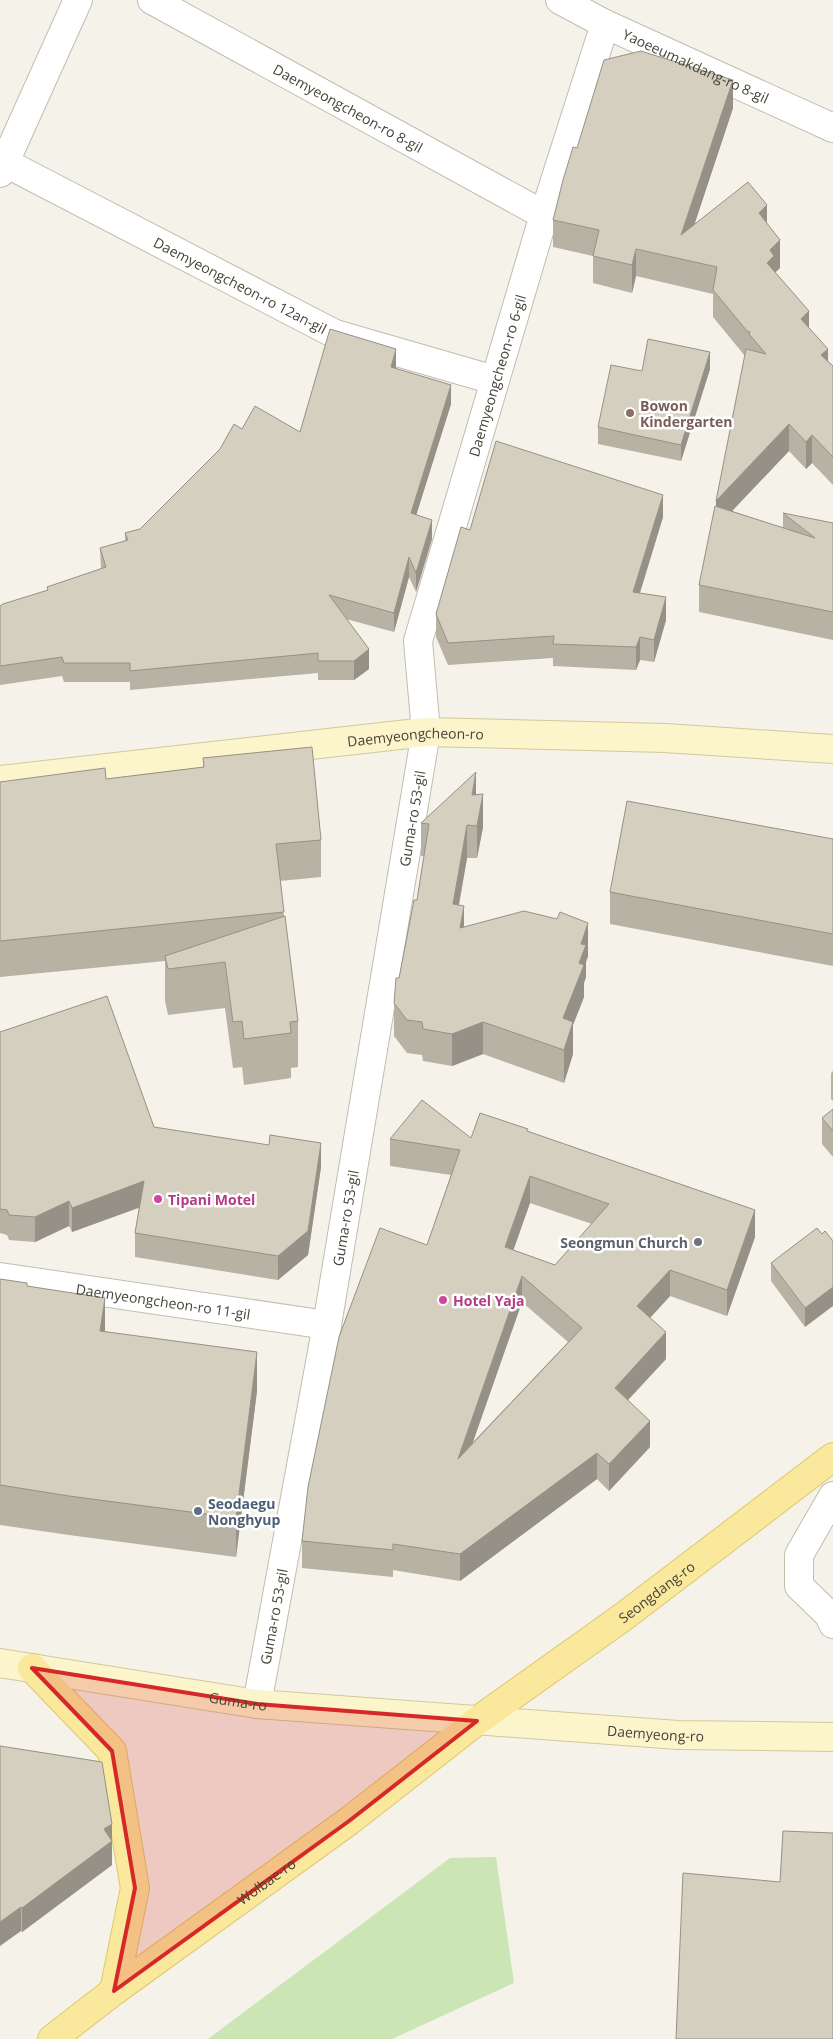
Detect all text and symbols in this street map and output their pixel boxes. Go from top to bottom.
street label: Yaoeeumakdang-ro 8-gil [620,24,772,107]
street label: Daemyeongcheon-ro 8-gil [270,59,427,156]
street label: Daemyeongcheon-ro 12an-gil [151,232,330,338]
street label: Daemyeongcheon-ro 6-gil [464,292,530,459]
place label: Bowon Kindergarten [640,396,733,431]
marker: Bowon Kindergarten [624,407,636,419]
street label: Daemyeongcheon-ro [346,722,484,750]
street label: Guma-ro 53-gil [394,769,429,868]
street label: Guma-ro 53-gil [328,1168,362,1267]
place label: Tipani Motel [168,1190,255,1209]
marker: Tipani Motel [152,1193,164,1205]
place label: Seongmun Church [560,1233,688,1252]
marker: Seongmun Church [692,1236,704,1248]
street label: Daemyeongcheon-ro 11-gil [75,1279,252,1323]
place label: Hotel Yaja [453,1291,525,1310]
marker: Hotel Yaja [437,1294,449,1306]
place label: Seodaegu Nonghyup [208,1494,281,1529]
marker: Seodaegu Nonghyup [192,1505,204,1517]
street label: Seongdang-ro [614,1556,698,1627]
street label: Guma-ro 53-gil [255,1567,291,1666]
street label: Guma-ro [208,1687,268,1714]
street label: Daemyeong-ro [607,1720,704,1745]
street label: Wolbae-ro [233,1853,299,1909]

